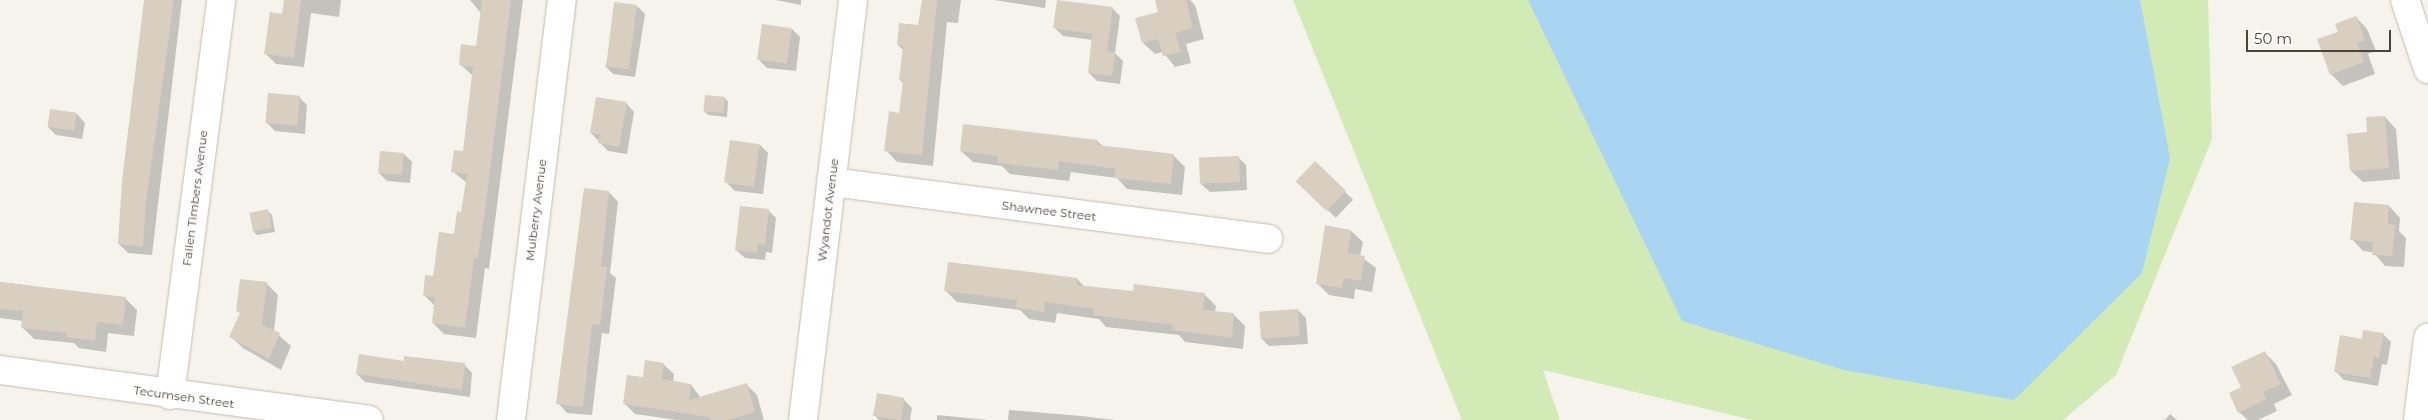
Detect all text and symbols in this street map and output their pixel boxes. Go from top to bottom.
scale bar [2248,20,2393,52]
text: 50 m [2254,29,2292,48]
street label: Fallen Timbers Avenue [180,129,210,267]
street label: Mulberry Avenue [523,158,549,262]
street label: Wyandot Avenue [815,158,841,262]
street label: Shawnee Street [1001,198,1097,224]
street label: Tecumseh Street [133,383,235,411]

